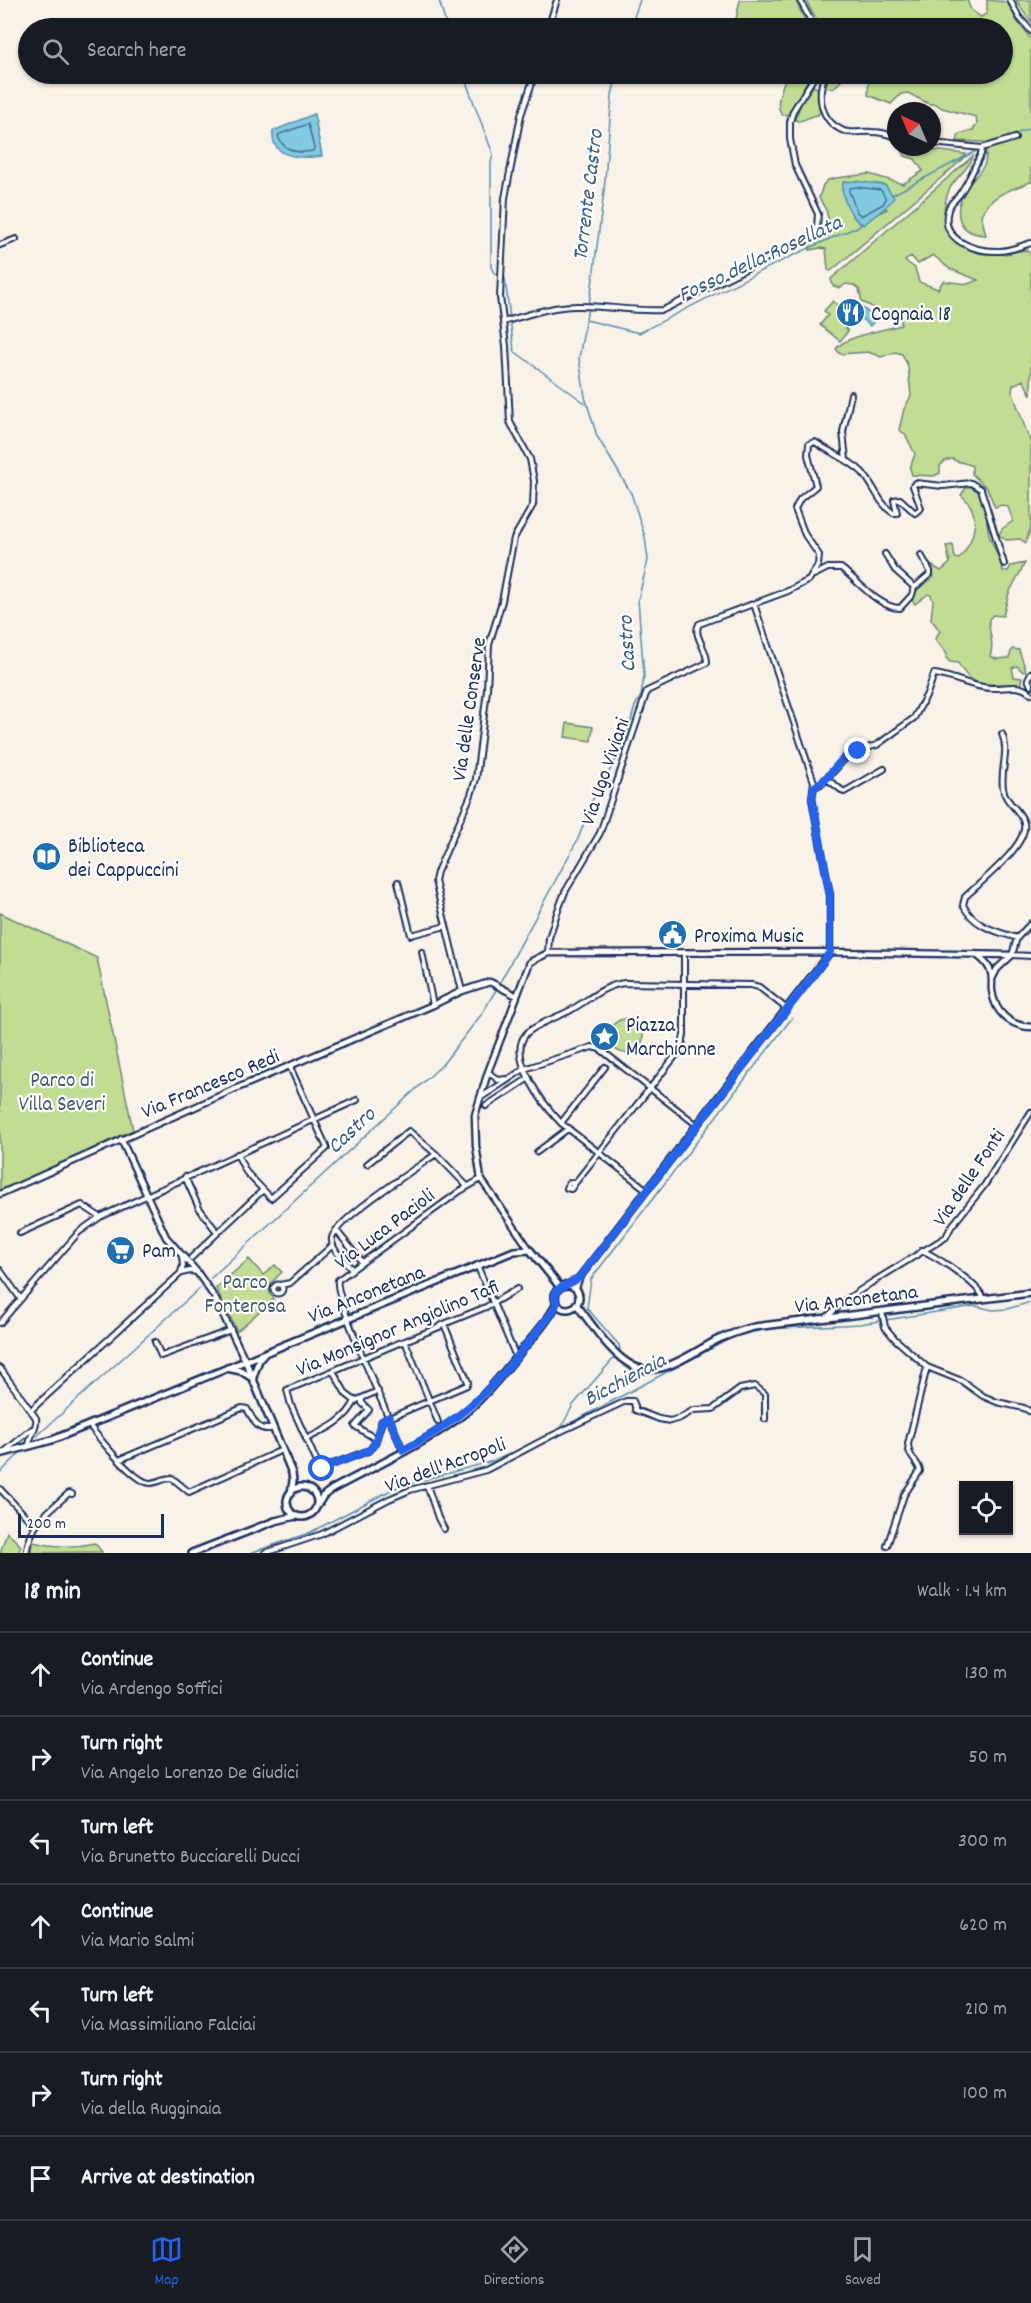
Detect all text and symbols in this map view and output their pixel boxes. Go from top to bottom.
search box [18,18,1013,84]
icon: search [39,35,72,68]
text: Search here [87,36,186,67]
north arrow [887,102,941,156]
water label: Torrente Castro [566,127,613,263]
water label: Fosso della Rosellata [674,208,849,312]
restaurant icon: Cognaia 18 [834,297,866,329]
place label: Cognaia 18 [871,301,951,331]
water label: Castro [611,614,645,673]
street label: Via delle Conserve [446,636,496,783]
street label: Via Ugo Viviani [574,714,639,830]
route end [844,737,870,763]
place label: Biblioteca dei Cappuccini [68,833,179,887]
library icon: Biblioteca dei Cappuccini [31,841,63,873]
public building icon: Proxima Music [657,919,689,951]
place label: Proxima Music [694,923,804,953]
place label: Piazza Marchionne [626,1012,716,1066]
place icon: Piazza Marchionne [589,1020,621,1052]
street label: Via Francesco Redi [137,1043,285,1128]
park label: Parco di Villa Severi [19,1067,106,1121]
water label: Castro [321,1100,385,1162]
street label: Via delle Fonti [927,1124,1014,1233]
street label: Via Luca Pacioli [329,1182,443,1278]
supermarket icon: Pam [105,1234,137,1266]
place label: Pam [142,1238,176,1268]
street label: Via Anconetana [304,1258,431,1333]
park label: Parco Fonterosa [204,1269,287,1323]
street label: Via Monsignor Angiolino Tafi [292,1273,504,1386]
street label: Via Anconetana [793,1278,921,1323]
water label: Bicchieraia [579,1346,674,1416]
street label: Via dell'Acropoli [381,1431,511,1503]
route start [308,1455,334,1481]
map controls [959,1481,1013,1535]
button: locate [959,1481,1013,1535]
scale bar [18,1511,164,1538]
text: 200 m [27,1513,66,1536]
text: 18 min [24,1574,81,1611]
text: Walk · 1.4 km [917,1578,1007,1606]
text: Continue [81,1645,153,1676]
icon: ahead [24,1658,57,1691]
text: 130 m [965,1660,1007,1688]
text: Via Ardengo Soffici [81,1676,222,1704]
text: Turn right [81,1729,163,1760]
icon: right [24,1742,57,1775]
text: 50 m [969,1744,1007,1772]
text: Via Angelo Lorenzo De Giudici [81,1760,299,1788]
text: Turn left [81,1813,153,1844]
icon: left [24,1826,57,1859]
text: 300 m [958,1828,1007,1856]
text: Via Brunetto Bucciarelli Ducci [81,1844,300,1872]
text: Continue [81,1897,153,1928]
icon: ahead [24,1910,57,1943]
text: 620 m [959,1912,1007,1940]
text: Via Mario Salmi [81,1928,194,1956]
text: Turn left [81,1981,153,2012]
icon: left [24,1994,57,2027]
text: 210 m [965,1996,1007,2024]
text: Via Massimiliano Falciai [81,2012,256,2040]
text: Turn right [81,2065,163,2096]
icon: right [24,2078,57,2111]
text: 100 m [963,2080,1007,2108]
text: Via della Rugginaia [81,2096,221,2124]
icon: arrive [24,2162,57,2195]
text: Arrive at destination [81,2163,255,2194]
tab: Map [150,2233,183,2292]
tab: Directions [484,2233,544,2292]
tab: Saved [845,2233,881,2292]

